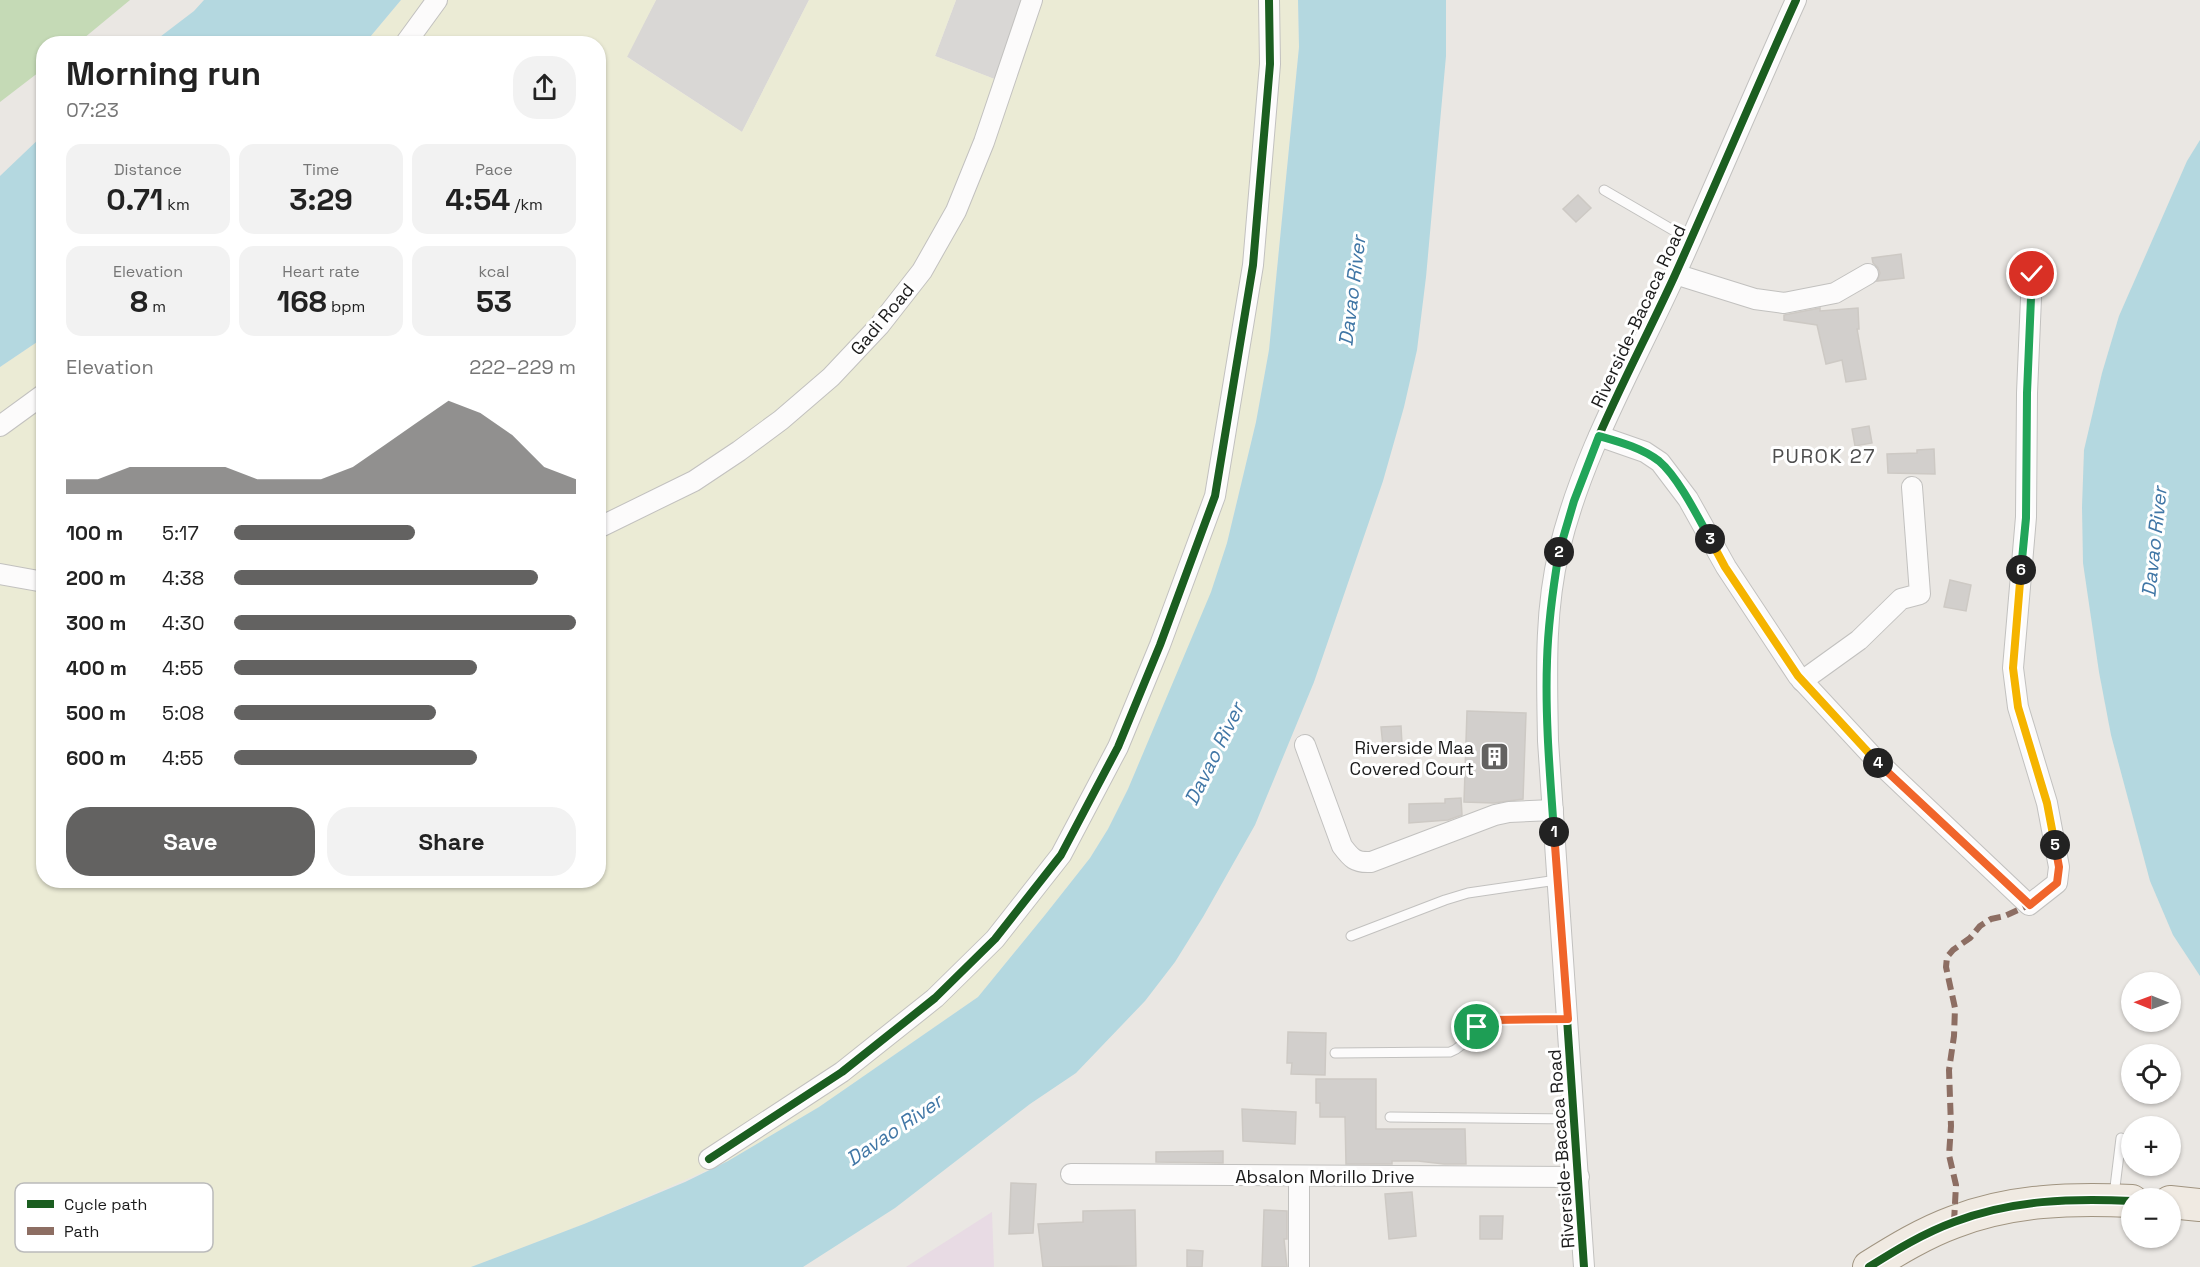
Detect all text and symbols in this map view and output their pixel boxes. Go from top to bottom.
text: Morning run [66,53,261,95]
button: share [513,56,576,119]
text: 07:23 [66,97,119,123]
text: Distance [114,159,182,180]
text: Time [303,159,339,180]
text: Pace [475,159,513,180]
text: 0.71 [106,180,163,219]
text: 3:29 [289,180,353,219]
text: 4:54 [445,180,510,219]
text: km [163,194,190,215]
text: /km [510,194,543,215]
street label: Riverside-Bacaca Road [1585,221,1691,411]
water label: Davao River [1332,232,1372,348]
pin [2006,248,2057,299]
icon: check [2015,257,2048,290]
text: Elevation [113,261,183,282]
text: Heart rate [282,261,360,282]
text: kcal [479,261,509,282]
street label: Gadi Road [845,278,919,360]
text: 8 [130,282,148,321]
text: 168 [277,282,327,321]
text: 53 [476,282,512,321]
text: m [148,296,166,317]
text: bpm [327,296,365,317]
text: Elevation [66,354,154,380]
text: 222–229 m [469,354,576,380]
district label: PUROK 27 [1772,443,1876,469]
water label: Davao River [2135,483,2173,598]
text: 100 m [66,520,123,546]
text: 5:17 [162,520,199,546]
pin: 3 [1695,524,1725,554]
text: 3 [1705,528,1715,549]
pin: 2 [1544,537,1574,567]
text: 2 [1554,541,1564,562]
pin: 6 [2006,555,2036,585]
text: 6 [2016,559,2026,580]
text: 200 m [66,565,126,591]
text: 4:38 [162,565,204,591]
text: 300 m [66,610,126,636]
text: 4:30 [162,610,204,636]
text: 400 m [66,655,127,681]
text: 4:55 [162,655,204,681]
water label: Davao River [1178,696,1251,809]
text: 500 m [66,700,126,726]
text: 5:08 [162,700,204,726]
place label: Riverside Maa Covered Court [1350,736,1474,780]
building icon: Riverside Maa Covered Court [1479,741,1511,773]
text: 600 m [66,745,126,771]
text: 4:55 [162,745,204,771]
pin: 4 [1863,748,1893,778]
text: 4 [1873,752,1883,773]
button: Save [66,807,315,876]
button: Share [327,807,576,876]
pin: 1 [1539,817,1569,847]
text: 1 [1550,821,1558,842]
pin: 5 [2040,830,2070,860]
text: 5 [2050,834,2060,855]
north arrow [2121,972,2181,1032]
map controls [2121,972,2181,1248]
pin [1451,1001,1502,1052]
icon: arrive [1460,1010,1493,1043]
button: locate [2121,1044,2181,1104]
street label: Riverside-Bacaca Road [1543,1049,1579,1249]
water label: Davao River [841,1087,949,1172]
button: + [2121,1116,2181,1176]
street label: Absalon Morillo Drive [1235,1165,1415,1188]
legend [15,1183,213,1252]
button: − [2121,1188,2181,1248]
text: Cycle path [64,1194,147,1215]
text: Path [64,1221,99,1242]

